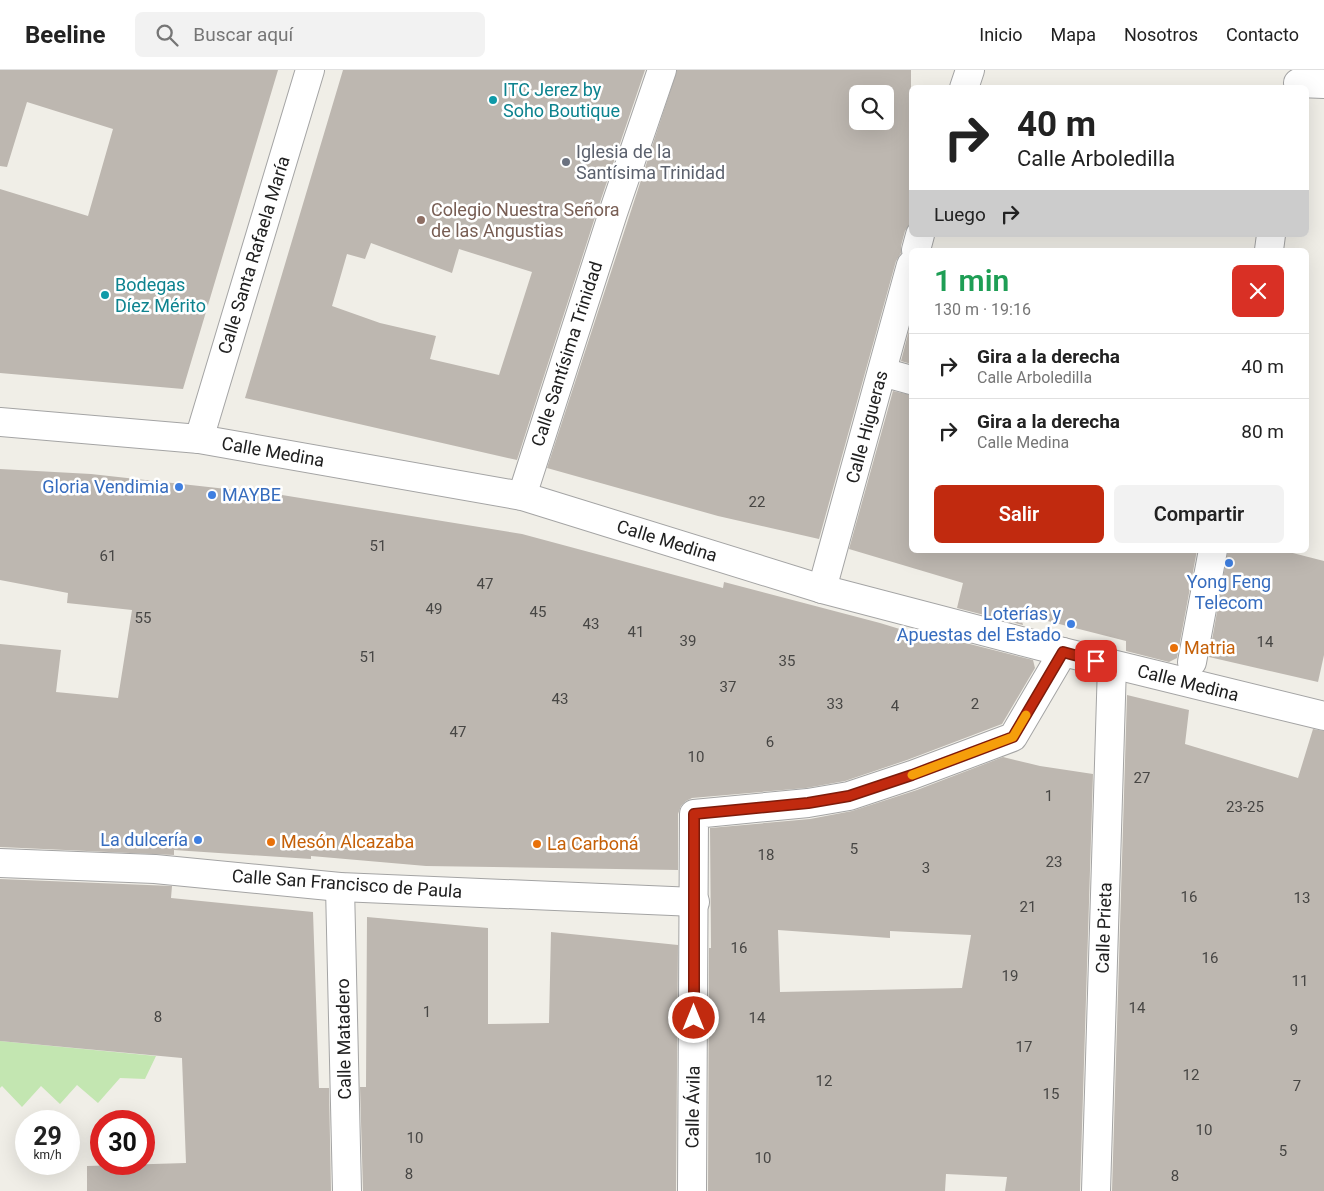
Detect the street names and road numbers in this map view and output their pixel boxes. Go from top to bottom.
street label: Calle Santa Rafaela María [213,153,294,356]
street label: Calle Santísima Trinidad [527,259,606,449]
street label: Calle Higueras [841,368,892,486]
street label: Calle Medina [220,432,326,471]
street label: Calle Medina [614,515,720,566]
street label: Calle Medina [1135,660,1241,705]
street label: Calle San Francisco de Paula [231,865,463,902]
street label: Calle Prieta [1091,882,1116,974]
street label: Calle Matadero [332,978,355,1100]
street label: Calle Ávila [681,1065,704,1149]

